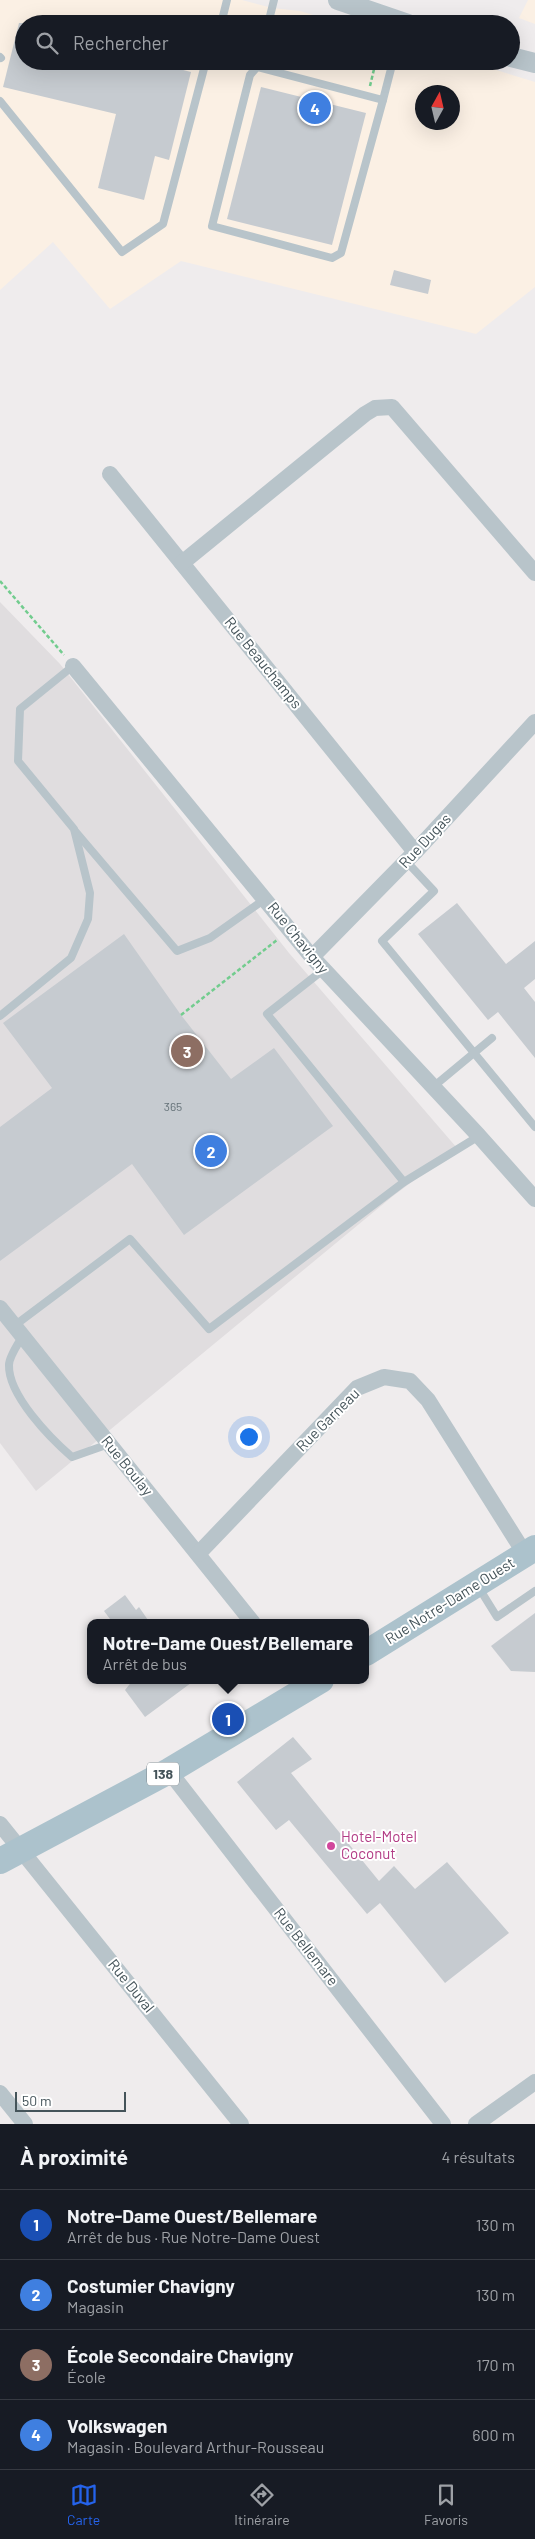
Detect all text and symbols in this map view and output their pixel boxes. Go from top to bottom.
search box [15,15,520,70]
icon: search [33,29,61,57]
text: Rechercher [73,31,169,54]
north arrow [415,85,460,130]
pin: 4 [299,89,331,127]
street label: Rue Beauchamps [221,613,306,712]
street label: Rue Dugas [394,809,454,871]
street label: Rue Chavigny [264,898,333,977]
pin: 3 [171,1032,203,1070]
house number: 365 [164,1099,182,1113]
pin: 2 [195,1132,227,1170]
street label: Rue Garneau [292,1384,363,1455]
your location [236,1424,262,1450]
street label: Rue Boulay [98,1432,157,1499]
street label: Rue Notre-Dame Ouest [381,1553,518,1647]
popup [87,1619,369,1684]
text: Notre-Dame Ouest/Bellemare [103,1631,353,1654]
text: Arrêt de bus [103,1654,187,1673]
pin: 1 [212,1700,244,1738]
road number: 138 [147,1762,179,1786]
place label: Hotel-Motel Coconut [341,1827,417,1862]
marker: Hotel-Motel Coconut [325,1840,337,1852]
street label: Rue Bellemare [271,1904,343,1989]
street label: Rue Duval [105,1955,159,2016]
scale bar [15,2089,126,2112]
text: 50 m [22,2092,51,2109]
text: À proximité [20,2144,128,2169]
text: 4 résultats [441,2147,515,2166]
text: Notre-Dame Ouest/Bellemare [67,2204,317,2227]
text: 1 [33,2215,39,2234]
text: 130 m [476,2215,515,2234]
text: Arrêt de bus · Rue Notre-Dame Ouest [67,2227,320,2246]
text: Costumier Chavigny [67,2274,235,2297]
text: 2 [32,2285,40,2304]
text: 130 m [476,2285,515,2304]
text: Magasin [67,2297,124,2316]
text: École Secondaire Chavigny [67,2344,294,2367]
text: 3 [32,2355,40,2374]
text: 170 m [476,2355,515,2374]
text: École [67,2367,106,2386]
text: Volkswagen [67,2414,167,2437]
text: 4 [31,2425,41,2444]
text: 600 m [472,2425,515,2444]
text: Magasin · Boulevard Arthur-Rousseau [67,2437,324,2456]
tab: Carte [67,2481,100,2528]
tab: Itinéraire [234,2481,290,2528]
tab: Favoris [424,2481,468,2528]

